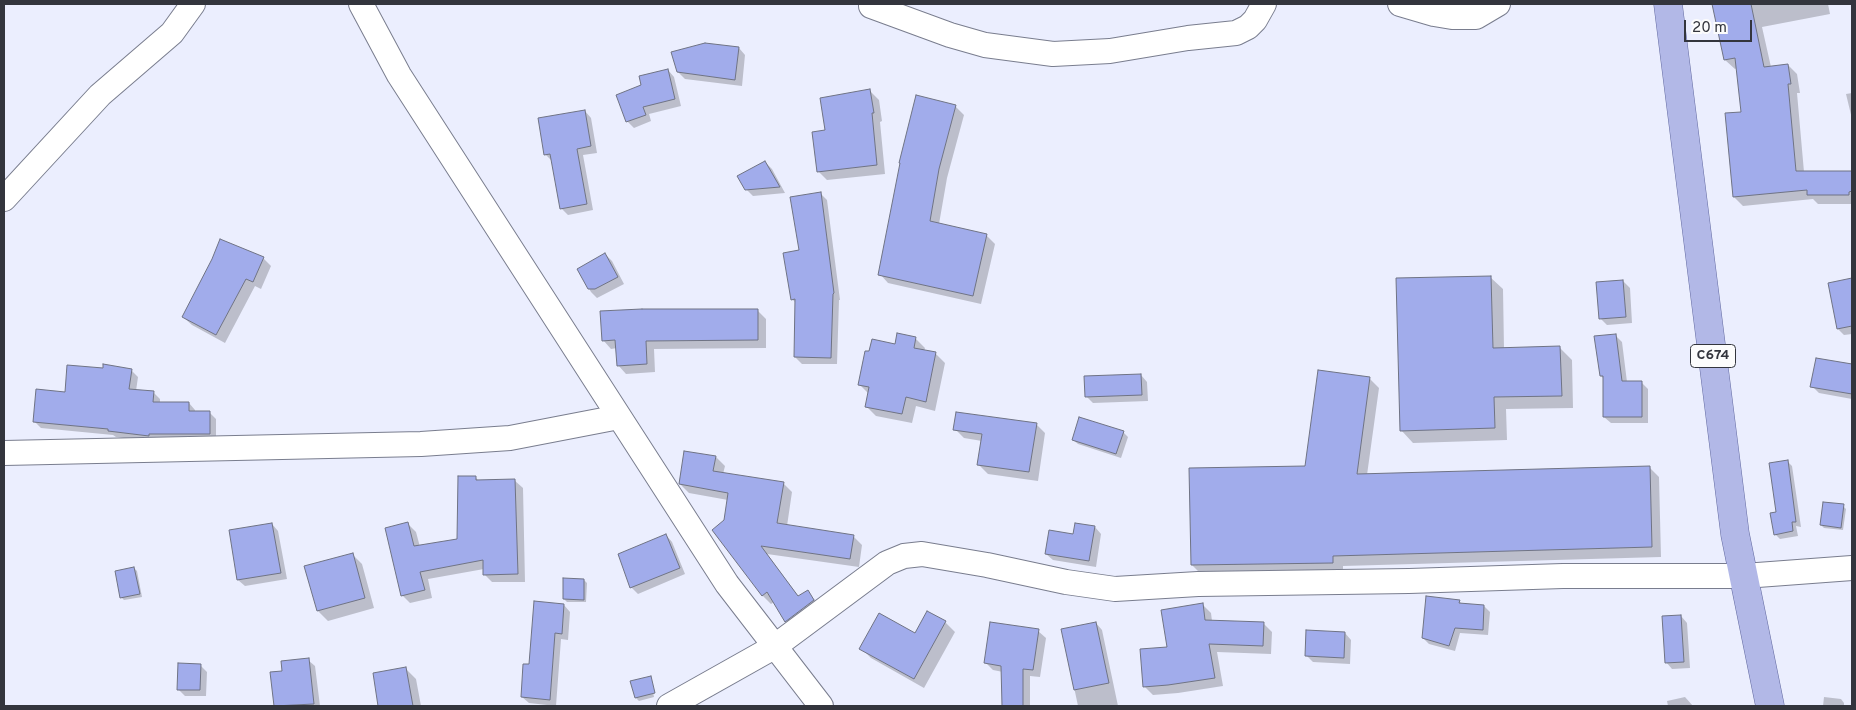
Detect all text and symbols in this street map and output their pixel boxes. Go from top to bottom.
scale bar [1686,10,1754,42]
text: 20 m [1692,19,1727,38]
road number: C674 [1690,344,1736,368]

